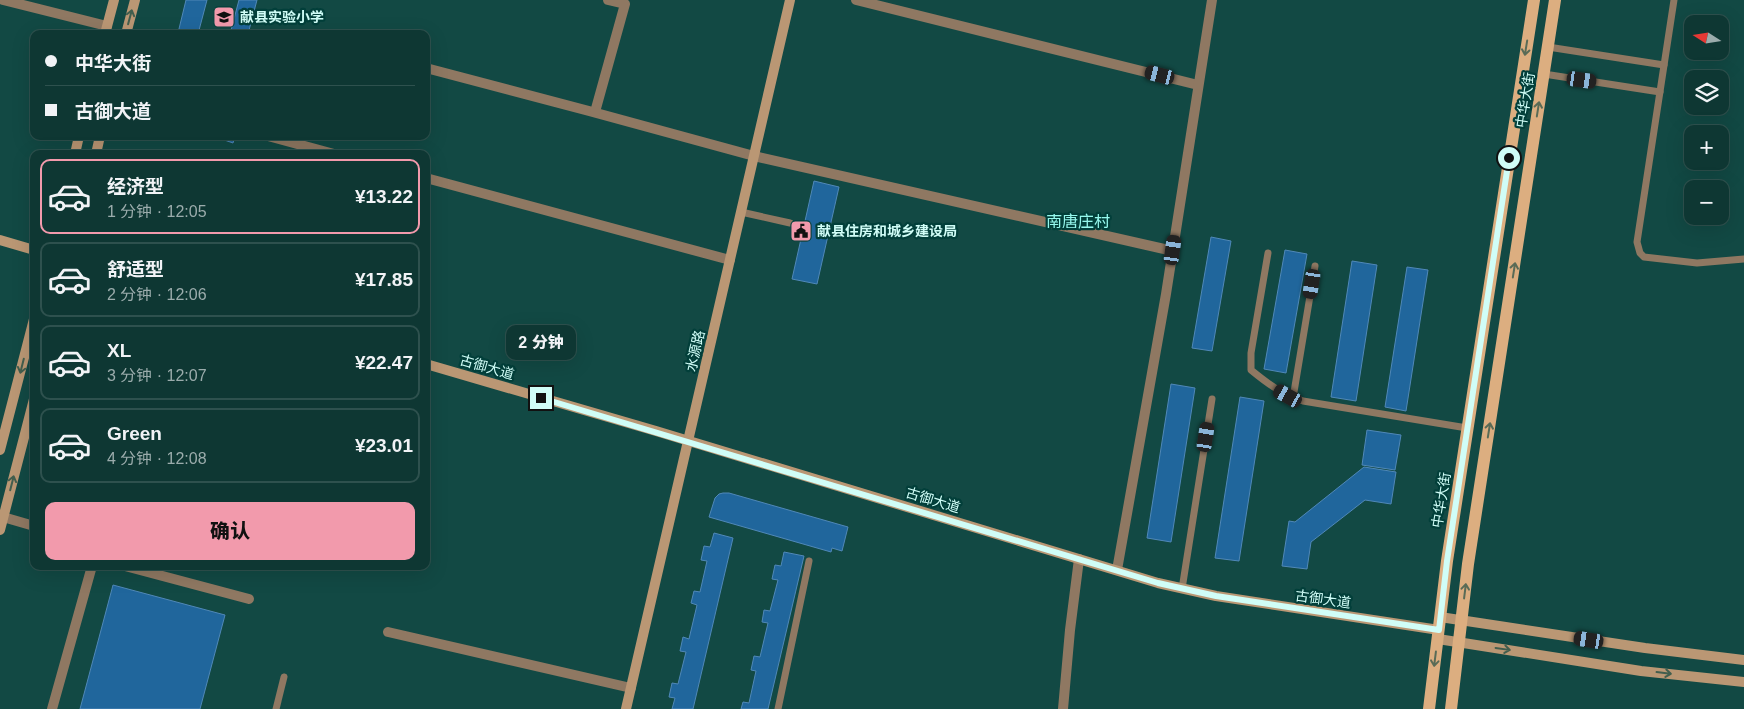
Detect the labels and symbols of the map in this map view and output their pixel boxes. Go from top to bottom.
school or university icon: 献县实验小学 [212,5,236,29]
one-way arrow [126,9,135,25]
place label: 献县实验小学 [240,9,324,25]
north arrow [1684,15,1729,60]
one-way arrow [1521,40,1531,56]
car [1143,64,1176,86]
car [1566,70,1597,90]
street label: 中华大街 [1513,71,1537,129]
one-way arrow [1534,102,1544,118]
route start [1498,147,1520,169]
district label: 南唐庄村 [1046,213,1110,230]
public building icon: 献县住房和城乡建设局 [789,219,813,243]
place label: 献县住房和城乡建设局 [817,223,957,239]
car [1163,234,1182,266]
one-way arrow [1509,262,1519,278]
car [1302,268,1321,300]
callout: 2 分钟 [506,326,576,360]
street label: 水源路 [682,329,708,373]
street label: 古御大道 [458,352,516,382]
one-way arrow [16,357,26,373]
car [1271,382,1304,410]
route end [530,387,552,409]
car [1196,421,1215,453]
one-way arrow [1484,423,1494,439]
street label: 中华大街 [1429,471,1453,529]
one-way arrow [8,476,17,492]
street label: 古御大道 [904,484,962,516]
one-way arrow [1460,583,1470,599]
street label: 古御大道 [1294,587,1352,611]
car [1573,630,1604,650]
one-way arrow [1495,644,1511,654]
one-way arrow [1430,651,1440,667]
one-way arrow [1655,668,1671,678]

